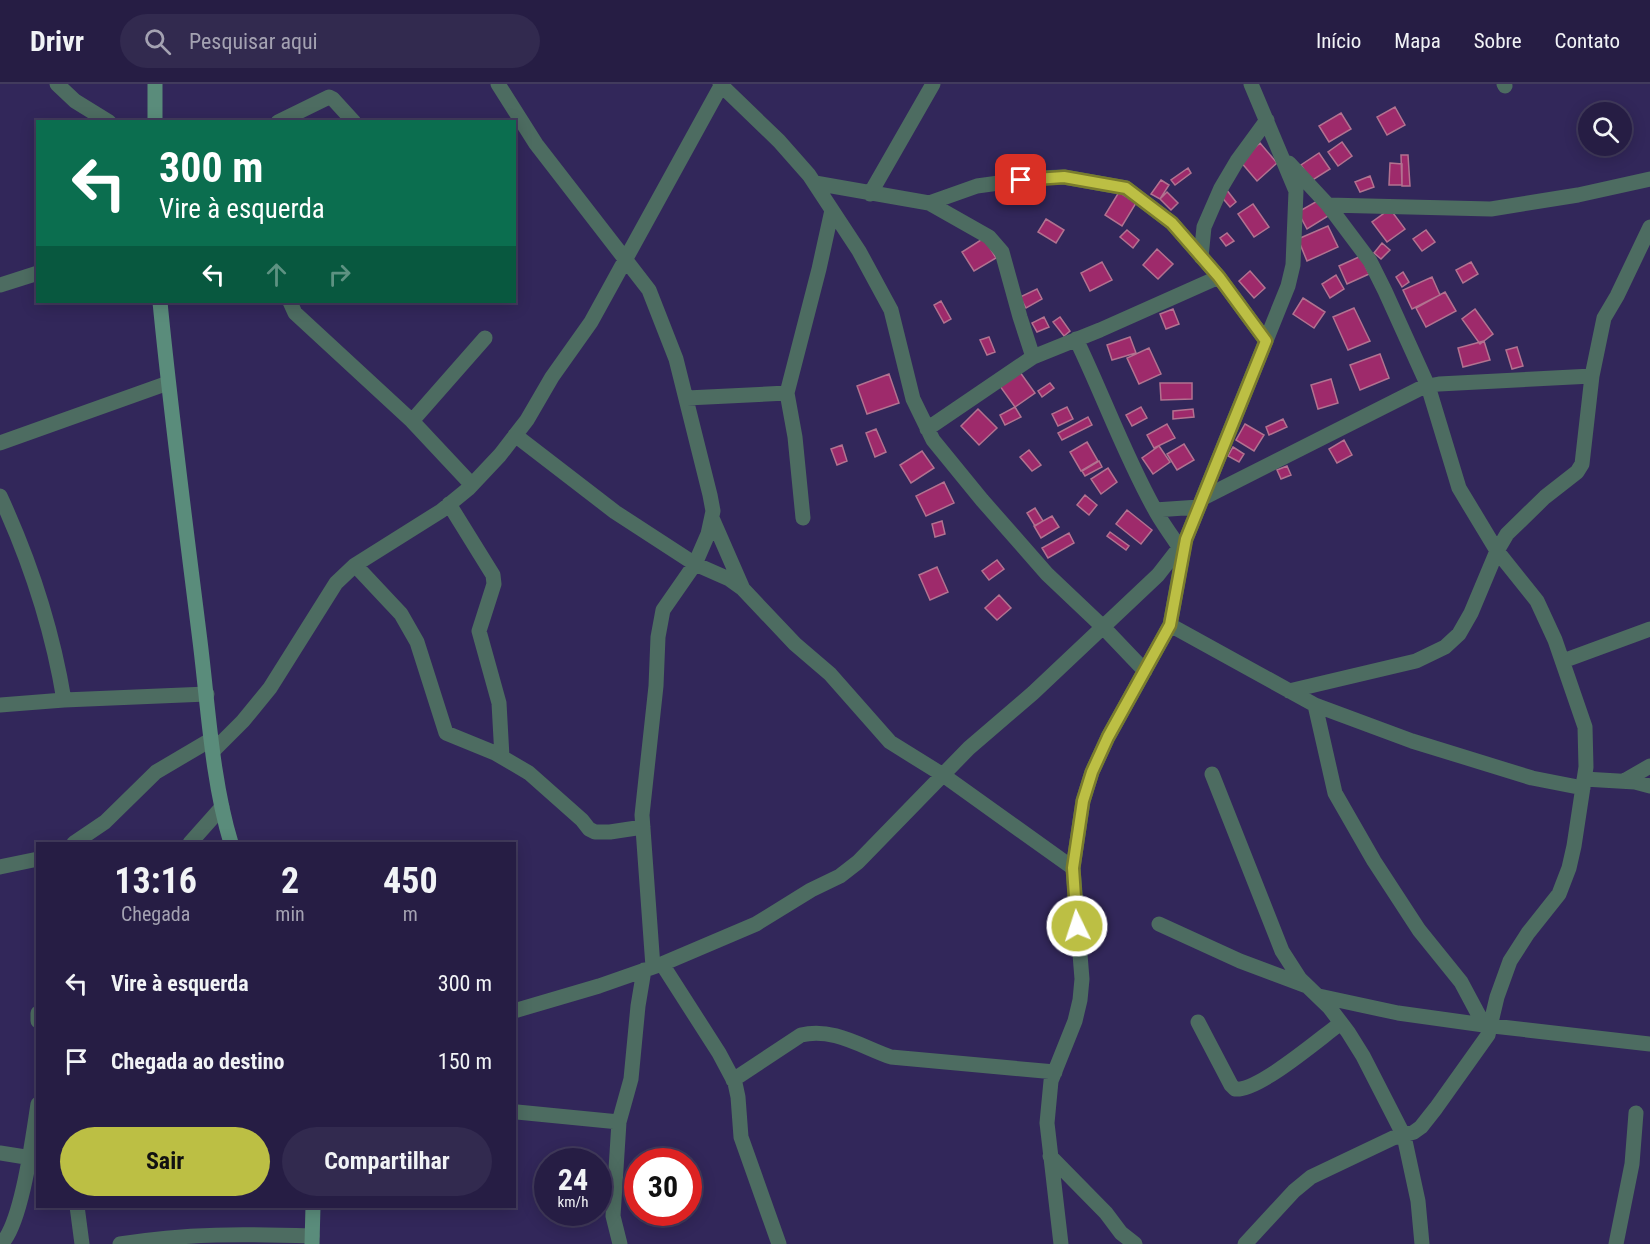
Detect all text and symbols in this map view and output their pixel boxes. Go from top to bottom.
search box [120,14,540,68]
text: Drivr [30,25,84,58]
icon: search [141,25,174,58]
text: Pesquisar aqui [189,29,318,54]
text: Início [1316,29,1361,53]
text: Mapa [1394,29,1441,53]
text: Sobre [1474,29,1522,53]
text: Contato [1555,29,1620,53]
map controls [1578,102,1632,156]
button: search [1578,102,1632,156]
text: 300 m [159,143,264,192]
icon: left [60,144,138,222]
pin [995,154,1046,205]
icon: arrive [1004,163,1037,196]
text: Vire à esquerda [159,193,325,225]
icon: left [197,258,230,291]
icon: ahead [260,258,293,291]
icon: right [323,258,356,291]
text: 13:16 [114,860,197,902]
text: 2 [281,860,299,902]
text: 450 [383,860,438,902]
position arrow [1045,894,1109,958]
text: Chegada [121,902,190,926]
text: min [275,902,305,926]
text: m [403,902,418,926]
icon: left [60,967,93,1000]
text: Vire à esquerda [111,971,249,996]
text: 300 m [438,971,492,996]
icon: arrive [60,1045,93,1078]
text: Chegada ao destino [111,1049,285,1074]
text: 150 m [438,1049,492,1074]
button: Sair [60,1127,270,1196]
button: Compartilhar [282,1127,492,1196]
speed limit sign: 30 [624,1148,702,1226]
text: 24 [558,1162,588,1197]
text: km/h [558,1193,588,1211]

